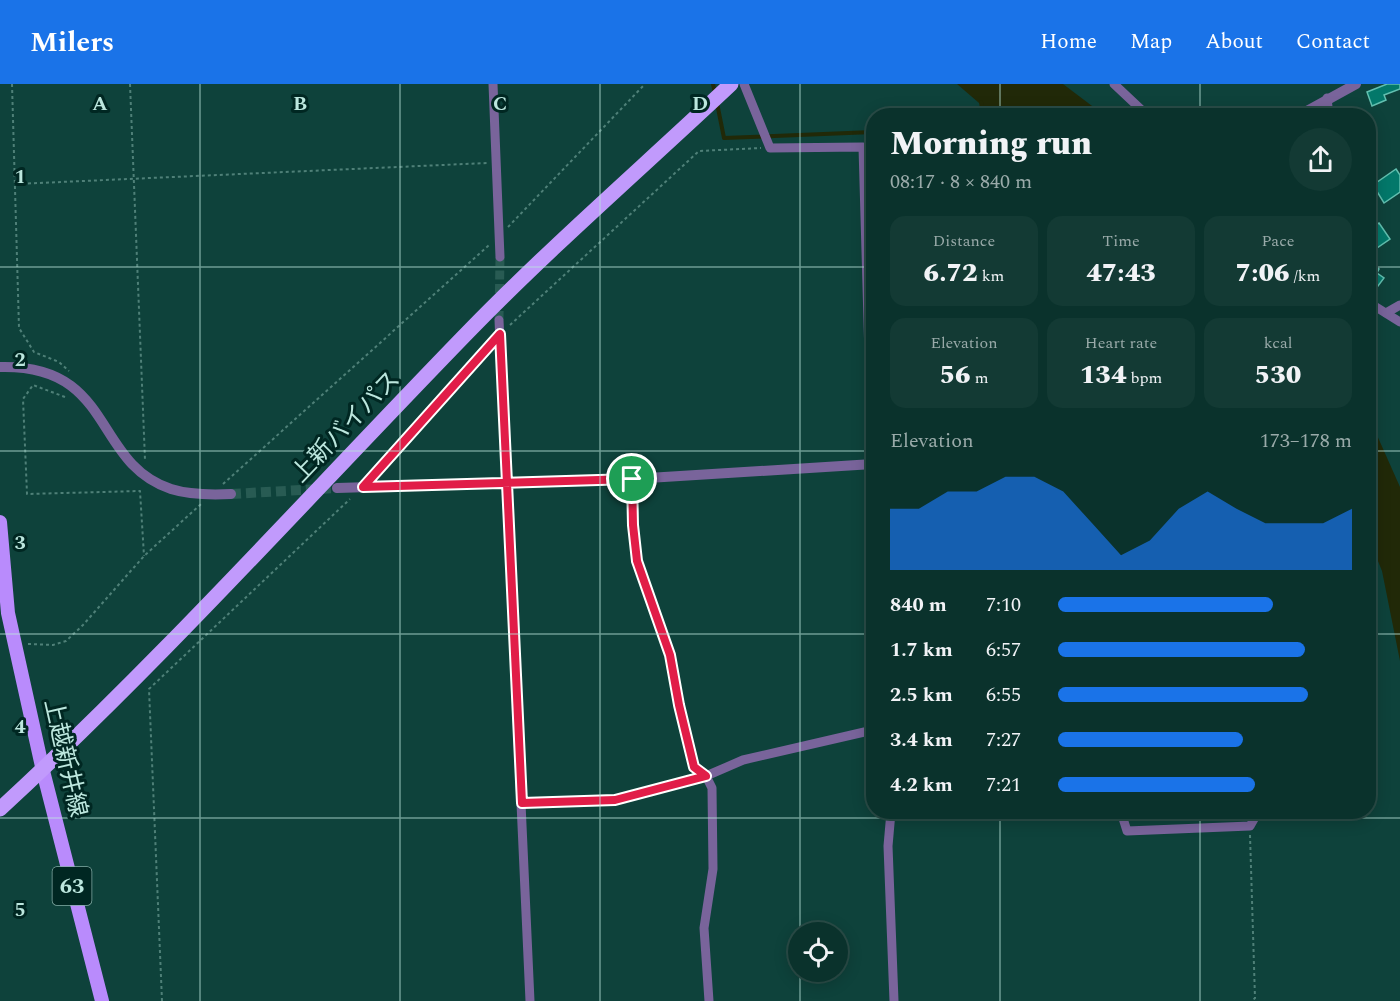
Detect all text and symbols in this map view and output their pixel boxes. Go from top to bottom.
text: Milers [30,21,114,64]
text: Home [1040,26,1097,58]
text: Map [1130,26,1172,58]
text: About [1205,26,1263,58]
text: Contact [1296,26,1370,58]
text: A [92,89,108,119]
text: B [293,89,307,119]
text: C [493,89,507,119]
text: D [692,89,708,119]
text: Morning run [890,119,1092,169]
button: share [1289,128,1352,191]
text: 1 [14,162,26,192]
text: 08:17 · 8 × 840 m [890,167,1032,197]
text: Distance [933,229,995,253]
text: Time [1102,229,1140,253]
text: Pace [1261,229,1295,253]
text: 6.72 [924,253,978,293]
text: 47:43 [1086,253,1156,293]
text: 7:06 [1236,253,1290,293]
text: km [978,264,1004,288]
text: /km [1290,264,1320,288]
text: Elevation [930,331,998,355]
text: Heart rate [1085,331,1157,355]
text: kcal [1264,331,1292,355]
text: 2 [14,345,26,375]
text: 56 [940,355,971,395]
text: 134 [1080,355,1127,395]
text: 530 [1255,355,1301,395]
street label: 上新バイパス [283,363,409,491]
text: m [971,366,988,390]
text: bpm [1127,366,1162,390]
text: Elevation [890,426,974,456]
text: 173–178 m [1260,426,1352,456]
pin [606,453,657,504]
icon: arrive [615,462,648,495]
text: 3 [14,528,26,558]
text: 840 m [890,590,947,620]
text: 7:10 [986,590,1021,620]
text: 1.7 km [890,635,953,665]
text: 6:57 [986,635,1021,665]
text: 2.5 km [890,680,953,710]
text: 6:55 [986,680,1021,710]
street label: 上越新井線 [34,695,96,821]
text: 4 [14,712,26,742]
text: 3.4 km [890,725,953,755]
text: 7:27 [986,725,1021,755]
text: 4.2 km [890,770,953,800]
text: 7:21 [986,770,1021,800]
road number: 63 [52,867,92,905]
text: 5 [14,895,26,925]
map controls [788,922,848,982]
button: locate [788,922,848,982]

